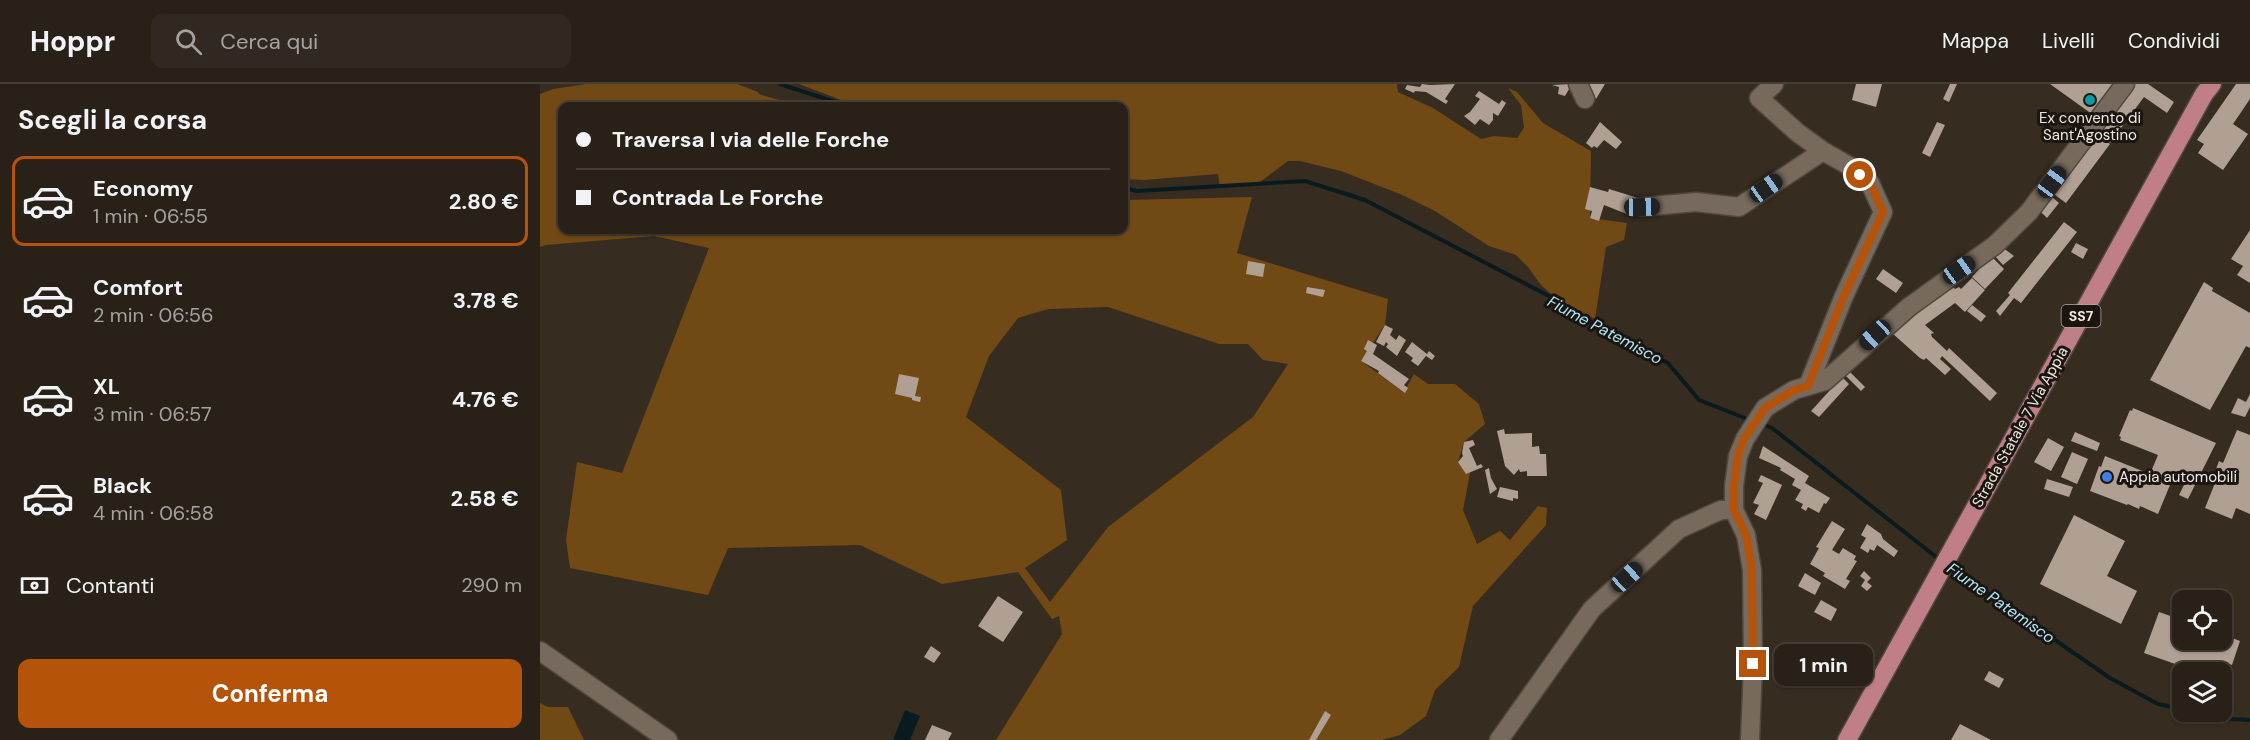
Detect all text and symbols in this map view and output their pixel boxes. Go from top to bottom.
search box [151,14,571,68]
text: Hoppr [30,23,115,60]
icon: search [172,25,205,58]
text: Cerca qui [220,27,318,56]
text: Mappa [1942,27,2009,55]
text: Livelli [2042,27,2095,55]
text: Condividi [2128,27,2220,55]
marker: Ex convento di Sant'Agostino [2083,93,2097,107]
text: Scegli la corsa [18,102,207,137]
place label: Ex convento di Sant'Agostino [2039,108,2141,145]
text: Traversa I via delle Forche [612,125,889,154]
route start [1846,161,1873,188]
car [2034,162,2070,202]
car [1746,170,1786,206]
icon: car [21,174,75,228]
text: Economy [93,174,193,203]
text: Contrada Le Forche [612,183,823,212]
text: 2.80 € [449,187,519,216]
car [1624,198,1660,216]
text: 1 min · 06:55 [93,203,208,229]
car [1939,252,1979,288]
icon: car [21,273,75,327]
text: Comfort [93,273,183,302]
text: 3.78 € [453,286,519,315]
water label: Fiume Patemisco [1544,291,1666,369]
text: 2 min · 06:56 [93,302,214,328]
road number: SS7 [2062,305,2100,327]
car [1856,316,1894,354]
street label: Strada Statale 7 Via Appia [1967,343,2073,511]
icon: car [21,372,75,426]
text: XL [93,372,120,401]
text: 4.76 € [452,385,519,414]
text: 3 min · 06:57 [93,401,212,427]
place label: Appia automobili [2119,467,2237,487]
marker: Appia automobili [2100,470,2114,484]
icon: car [21,471,75,525]
text: Black [93,471,152,500]
text: 2.58 € [451,484,519,513]
text: 4 min · 06:58 [93,500,214,526]
car [1608,558,1646,596]
water label: Fiume Patemisco [1943,558,2059,648]
icon: cash [18,569,51,602]
text: Contanti [66,571,155,600]
text: 290 m [461,572,522,598]
map controls [2172,590,2232,722]
button: locate [2172,590,2232,650]
callout: 1 min [1774,643,1873,685]
route end [1739,650,1766,677]
text: 1 min [1799,652,1848,678]
button: Conferma [18,659,522,728]
button: layers [2172,662,2232,722]

